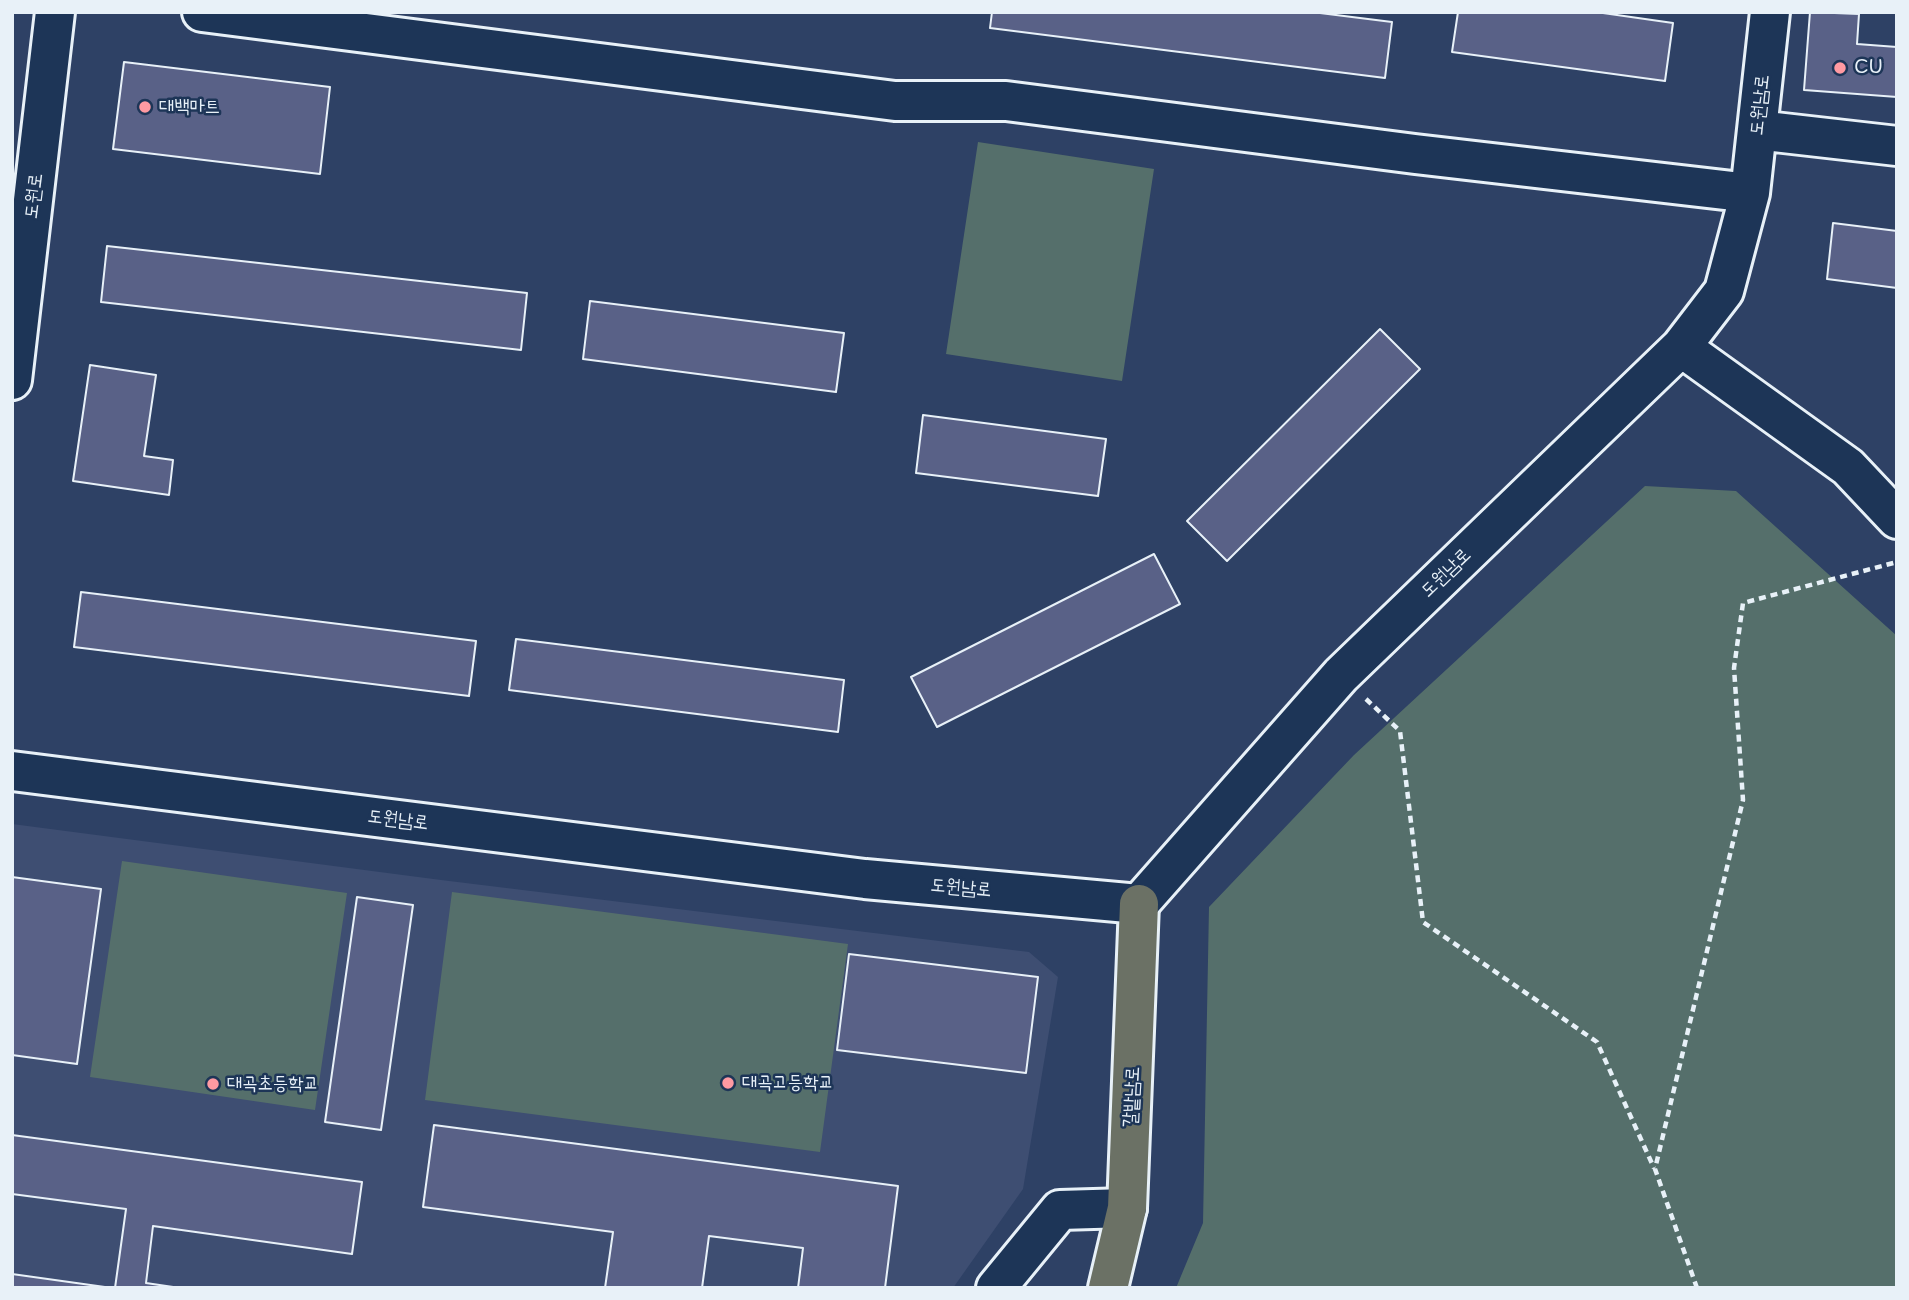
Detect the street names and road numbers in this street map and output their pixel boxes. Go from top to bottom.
street label: 도원남로 [1745,73,1775,137]
street label: 도원로 [20,172,48,220]
street label: 도원남로 [1416,544,1476,602]
street label: 도원남로 [366,805,430,835]
street label: 도원남로 [930,874,992,902]
street label: 갈밭남로 [1119,1066,1145,1128]

